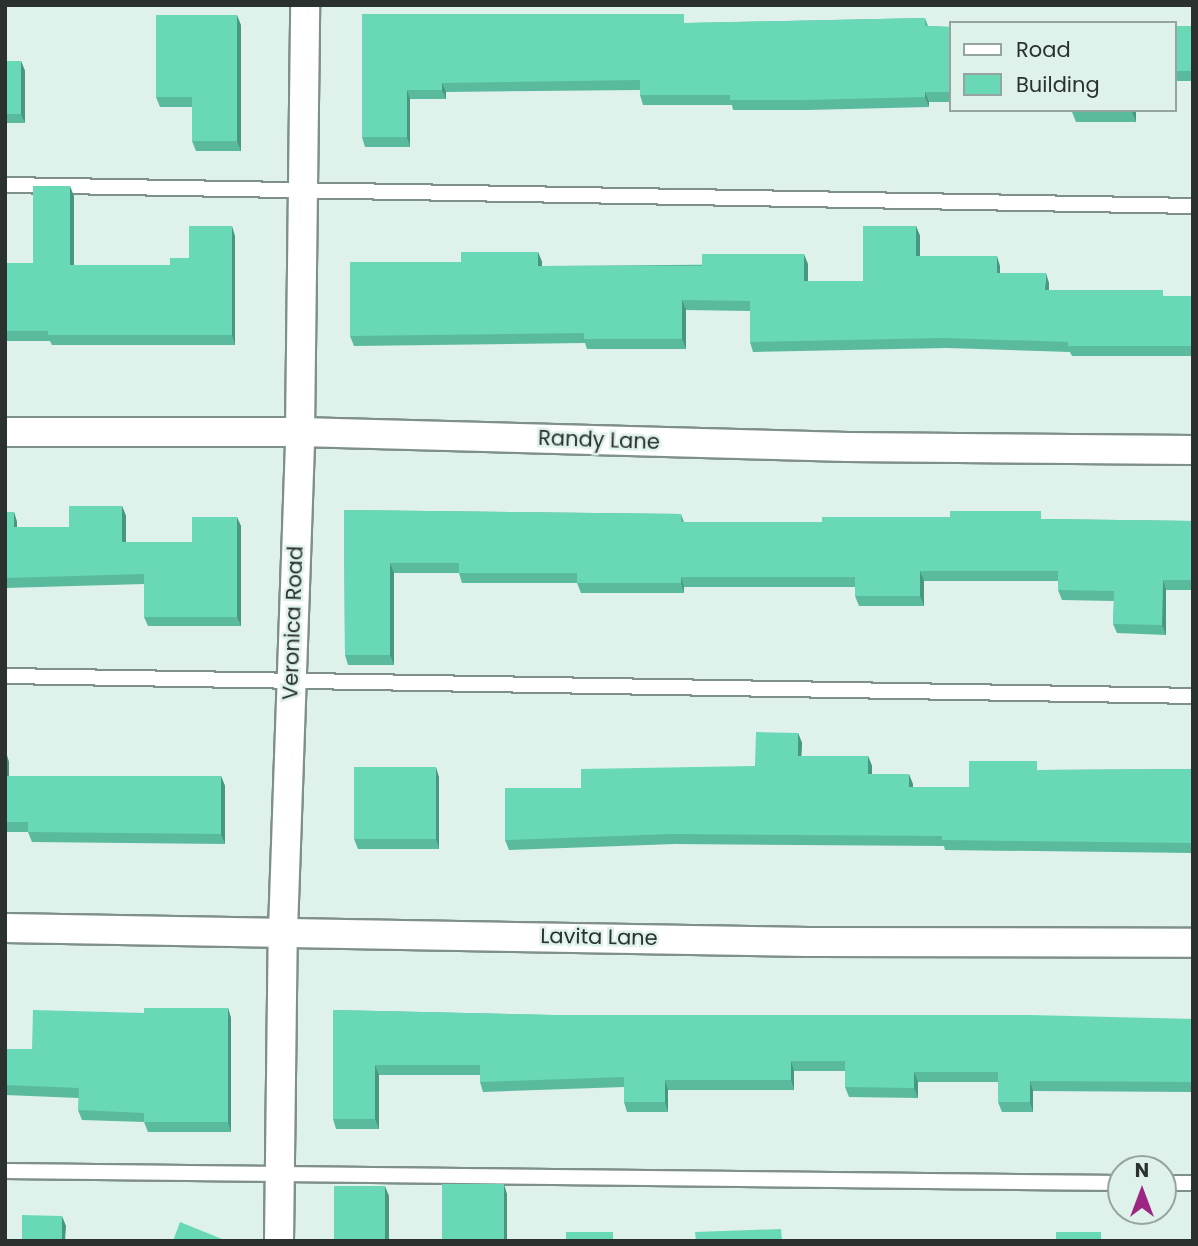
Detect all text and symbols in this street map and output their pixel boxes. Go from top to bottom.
legend [950,21,1177,112]
text: Road [1016,35,1071,64]
text: Building [1016,70,1100,99]
street label: Randy Lane [538,425,660,455]
street label: Veronica Road [278,545,308,701]
street label: Lavita Lane [540,923,658,951]
north arrow [1107,1155,1177,1225]
text: N [1135,1157,1149,1184]

